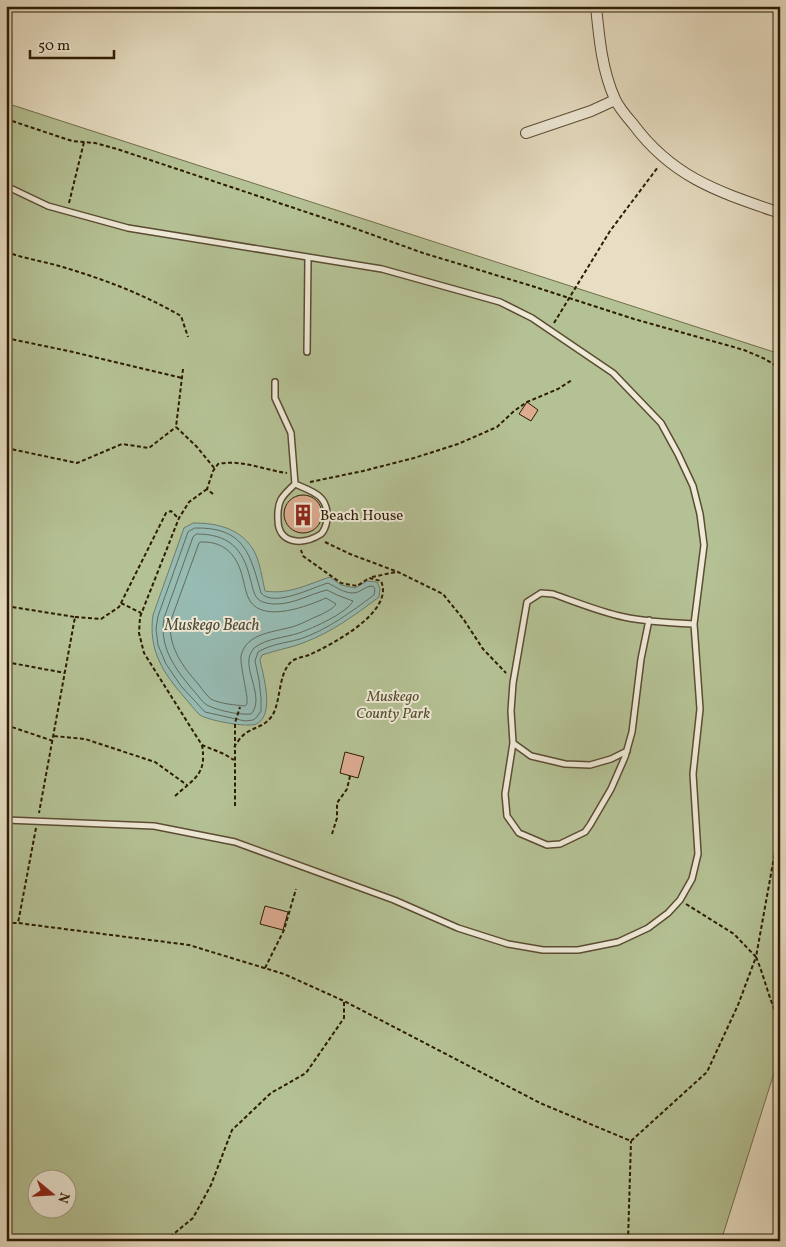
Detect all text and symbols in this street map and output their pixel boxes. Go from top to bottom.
scale bar [30,28,114,60]
text: 50 m [38,36,70,57]
building icon: Beach House [290,502,316,528]
place label: Beach House [320,506,403,527]
water label: Muskego Beach [164,615,260,637]
park label: Muskego County Park [356,687,430,725]
north arrow [28,1170,78,1220]
text: N [52,1190,74,1205]

